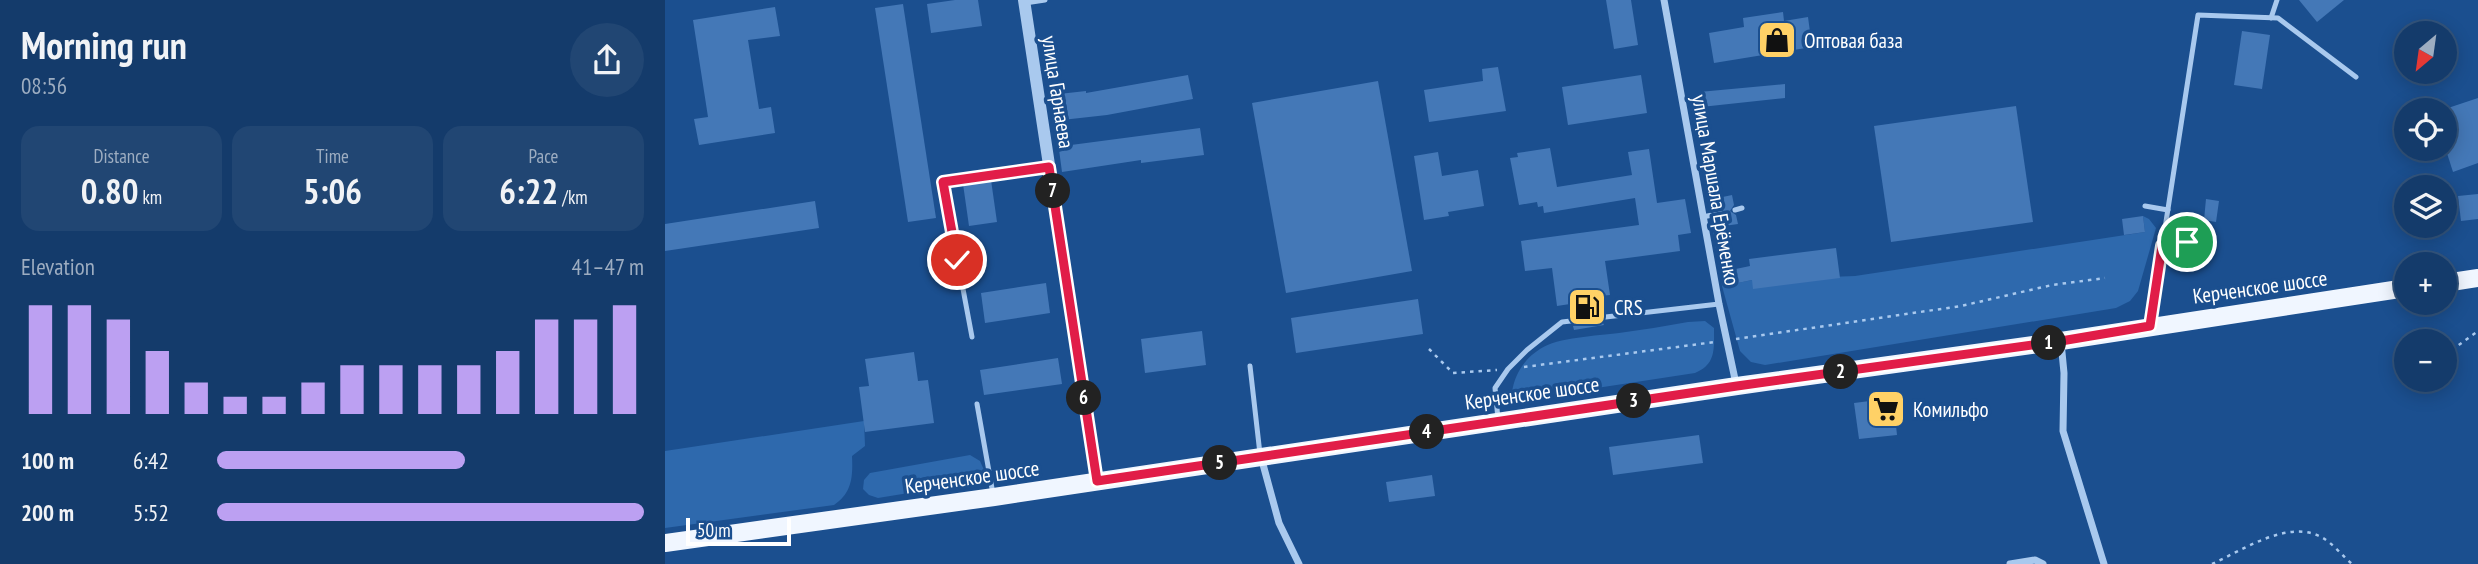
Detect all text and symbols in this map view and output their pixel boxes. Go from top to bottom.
shop icon: Оптовая база [1756,19,1798,61]
text: Morning run [21,20,187,69]
north arrow [2394,21,2457,84]
map controls [2394,21,2457,392]
button: share [570,23,644,97]
place label: Оптовая база [1804,27,1903,54]
street label: улица Гарнаева [1036,34,1080,150]
text: 08:56 [21,71,67,100]
street label: улица Маршала Ерёменко [1686,92,1746,288]
button: locate [2394,98,2457,161]
text: Distance [94,144,149,168]
text: Time [316,144,349,168]
text: Pace [529,144,558,168]
text: 0.80 [81,168,138,214]
text: 5:06 [303,168,362,214]
text: 6:22 [499,168,558,214]
pin: 7 [1035,174,1071,208]
button: layers [2394,175,2457,238]
text: 7 [1048,178,1057,202]
text: km [138,185,162,209]
text: /km [558,185,588,209]
pin [2157,212,2217,272]
icon: arrive [2168,223,2206,261]
pin [927,230,987,290]
icon: check [938,241,976,279]
text: Elevation [21,252,95,281]
text: 41–47 m [572,252,644,281]
button: + [2394,252,2457,315]
street label: Керченское шоссе [2191,264,2329,310]
fuel station icon: CRS [1566,286,1608,328]
place label: CRS [1614,294,1643,321]
pin: 1 [2031,326,2067,360]
button: − [2394,329,2457,392]
text: 1 [2044,330,2053,354]
pin: 2 [1823,354,1859,390]
text: 2 [1836,359,1845,383]
street label: Керченское шоссе [1463,370,1601,416]
pin: 6 [1067,380,1101,416]
pin: 3 [1616,384,1651,418]
text: 6 [1079,385,1088,409]
text: 3 [1629,388,1638,412]
supermarket icon: Комильфо [1865,388,1907,430]
place label: Комильфо [1913,396,1989,423]
pin: 4 [1409,414,1445,450]
text: 4 [1422,419,1431,443]
text: 100 m [21,446,74,475]
text: 6:42 [133,446,169,475]
pin: 5 [1203,446,1237,480]
text: 5 [1215,450,1224,474]
street label: Керченское шоссе [903,454,1041,500]
text: 200 m [21,498,74,527]
text: 5:52 [133,498,169,527]
scale bar [686,515,791,547]
text: 50 m [697,518,731,542]

